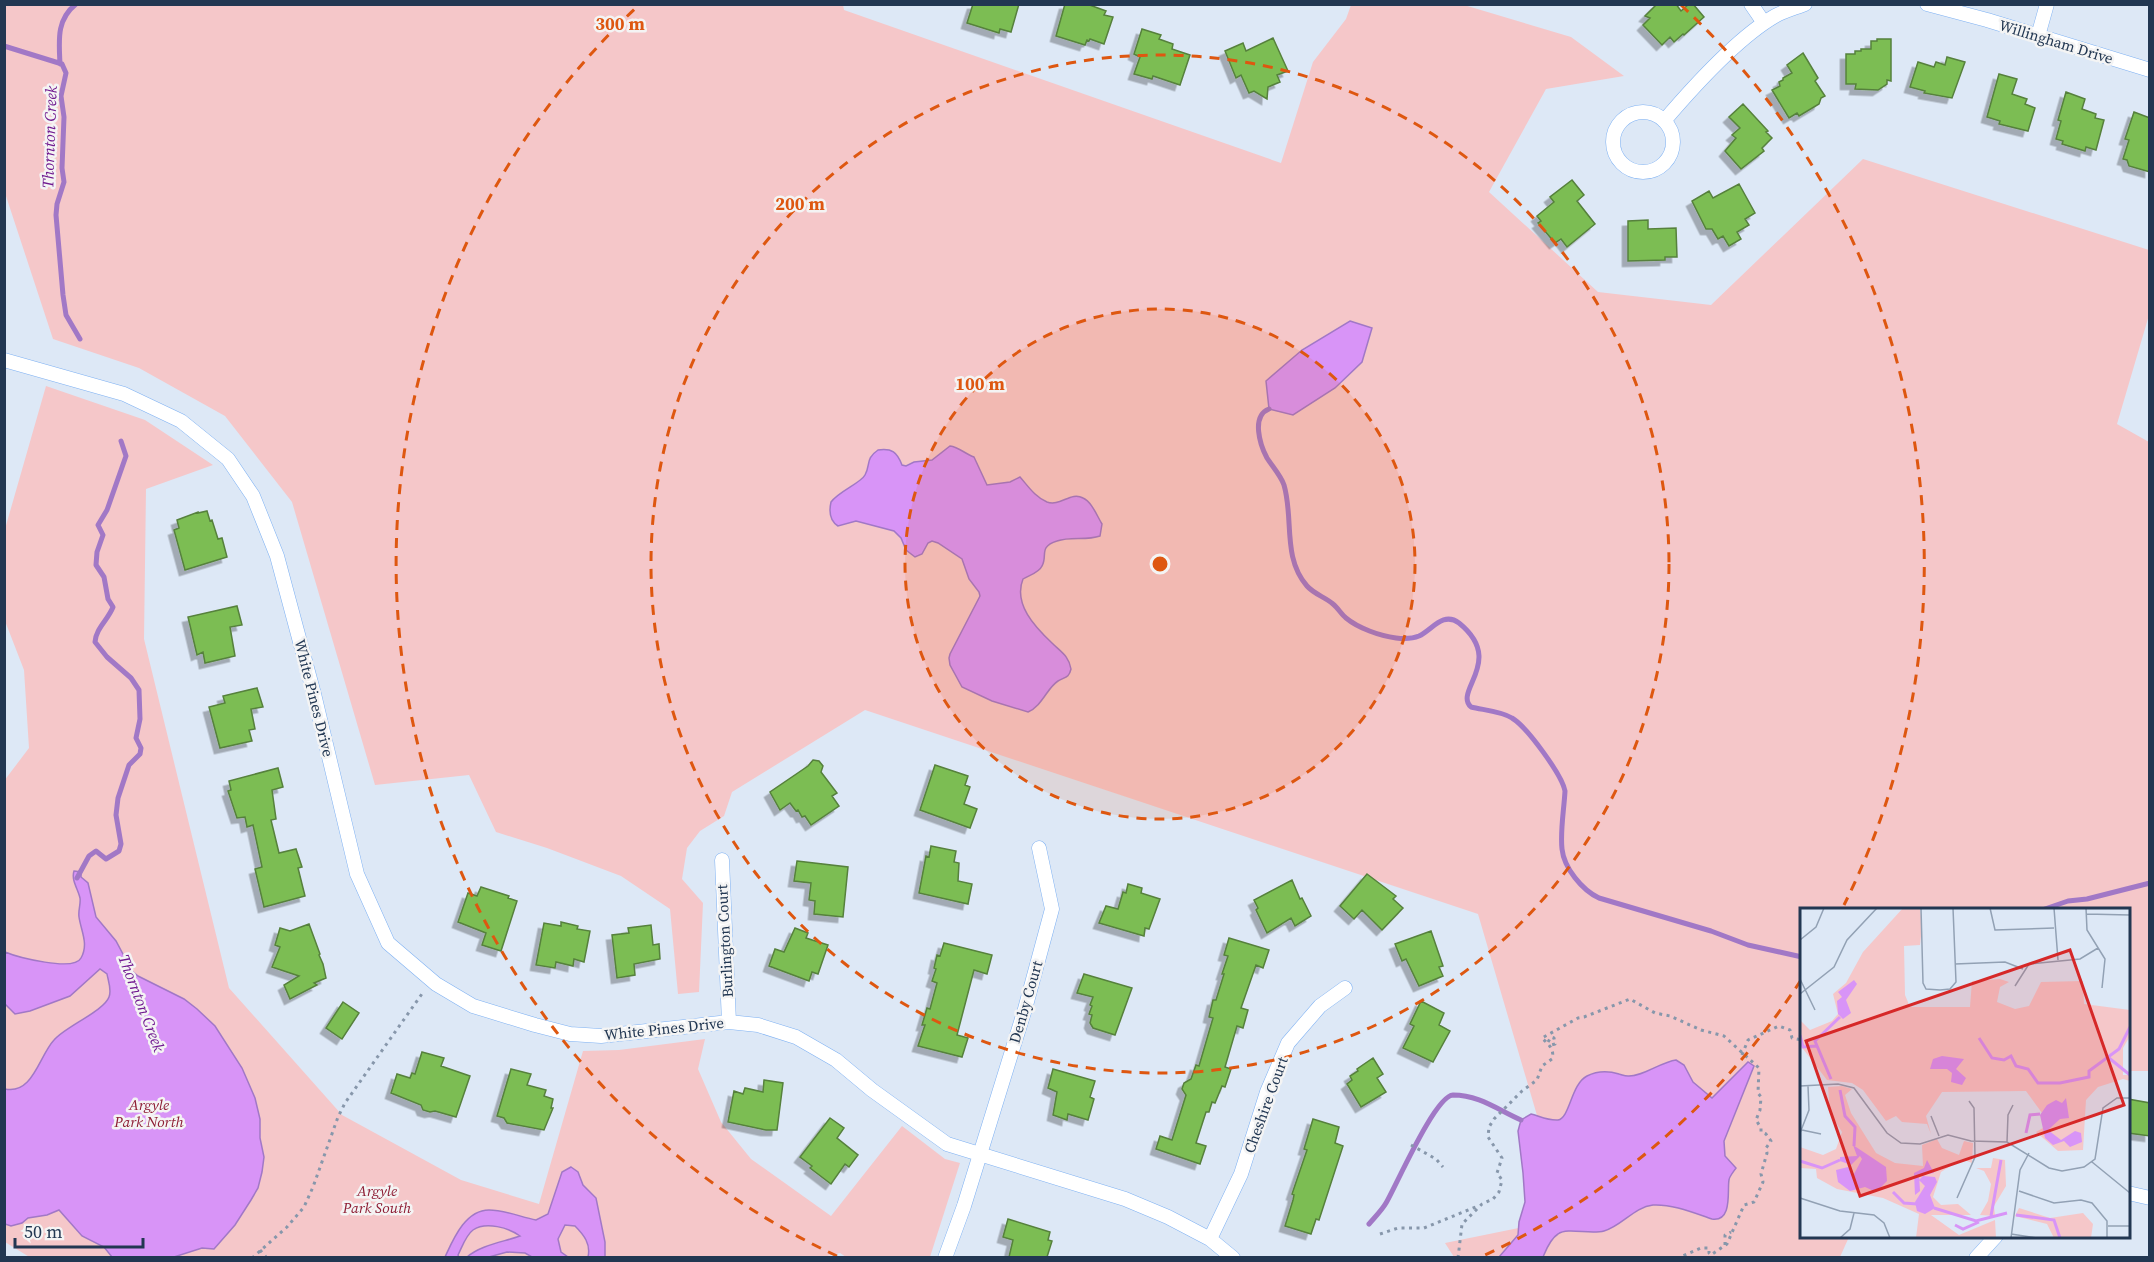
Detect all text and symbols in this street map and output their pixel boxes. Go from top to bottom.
text: 300 m [595,11,645,36]
street label: Willingham Drive [1996,14,2116,69]
water label: Thornton Creek [36,85,62,189]
text: 200 m [775,191,825,216]
text: 100 m [955,371,1005,396]
centre of rings [1150,554,1170,574]
street label: White Pines Drive [290,637,339,759]
street label: Burlington Court [711,884,738,998]
inset map [1800,908,2130,1238]
water label: Thornton Creek [113,951,171,1055]
street label: Denby Court [1004,958,1047,1046]
street label: White Pines Drive [603,1012,725,1045]
street label: Cheshire Court [1238,1054,1293,1156]
park label: Argyle Park North [113,1094,184,1132]
park label: Argyle Park South [342,1180,411,1218]
scale bar [15,1211,142,1249]
text: 50 m [24,1219,62,1244]

